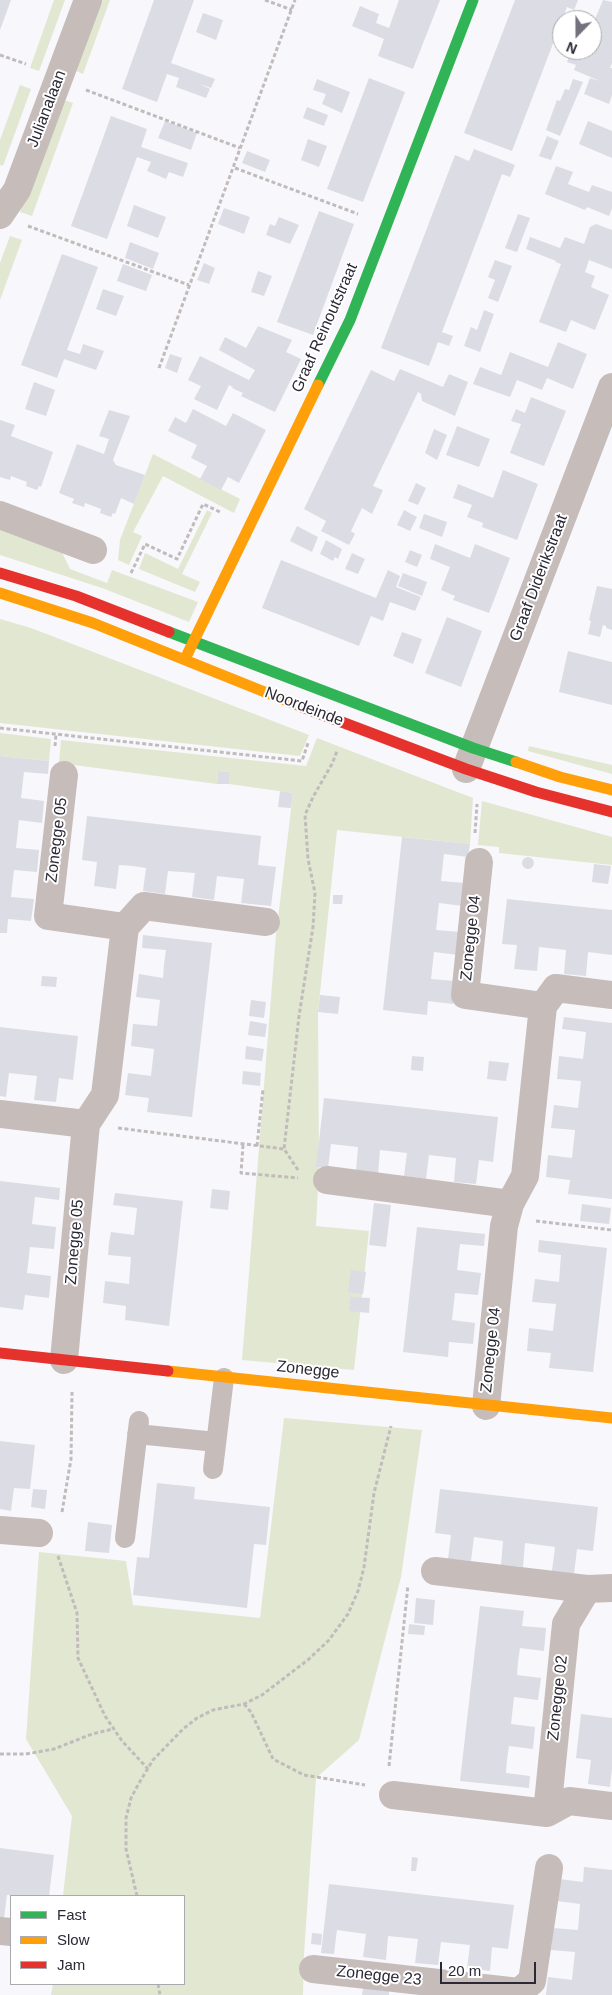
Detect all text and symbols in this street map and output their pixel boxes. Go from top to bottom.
north arrow [552,10,602,60]
text: N [564,39,579,57]
street label: Julianalaan [24,68,70,150]
street label: Graaf Reinoutstraat [288,260,362,396]
street label: Graaf Diderikstraat [506,512,572,644]
street label: Noordeinde [262,683,346,731]
street label: Zonegge 05 [42,796,72,884]
street label: Zonegge 04 [457,895,485,981]
street label: Zonegge 05 [62,1199,88,1285]
street label: Zonegge 04 [477,1307,505,1393]
street label: Zonegge [276,1357,340,1383]
street label: Zonegge 02 [544,1655,572,1741]
legend [10,1895,185,1985]
text: Fast [57,1906,86,1923]
text: Slow [57,1931,90,1948]
scale bar [442,1952,538,1984]
text: Jam [57,1956,85,1973]
street label: Zonegge 23 [336,1962,422,1990]
text: 20 m [448,1962,481,1979]

